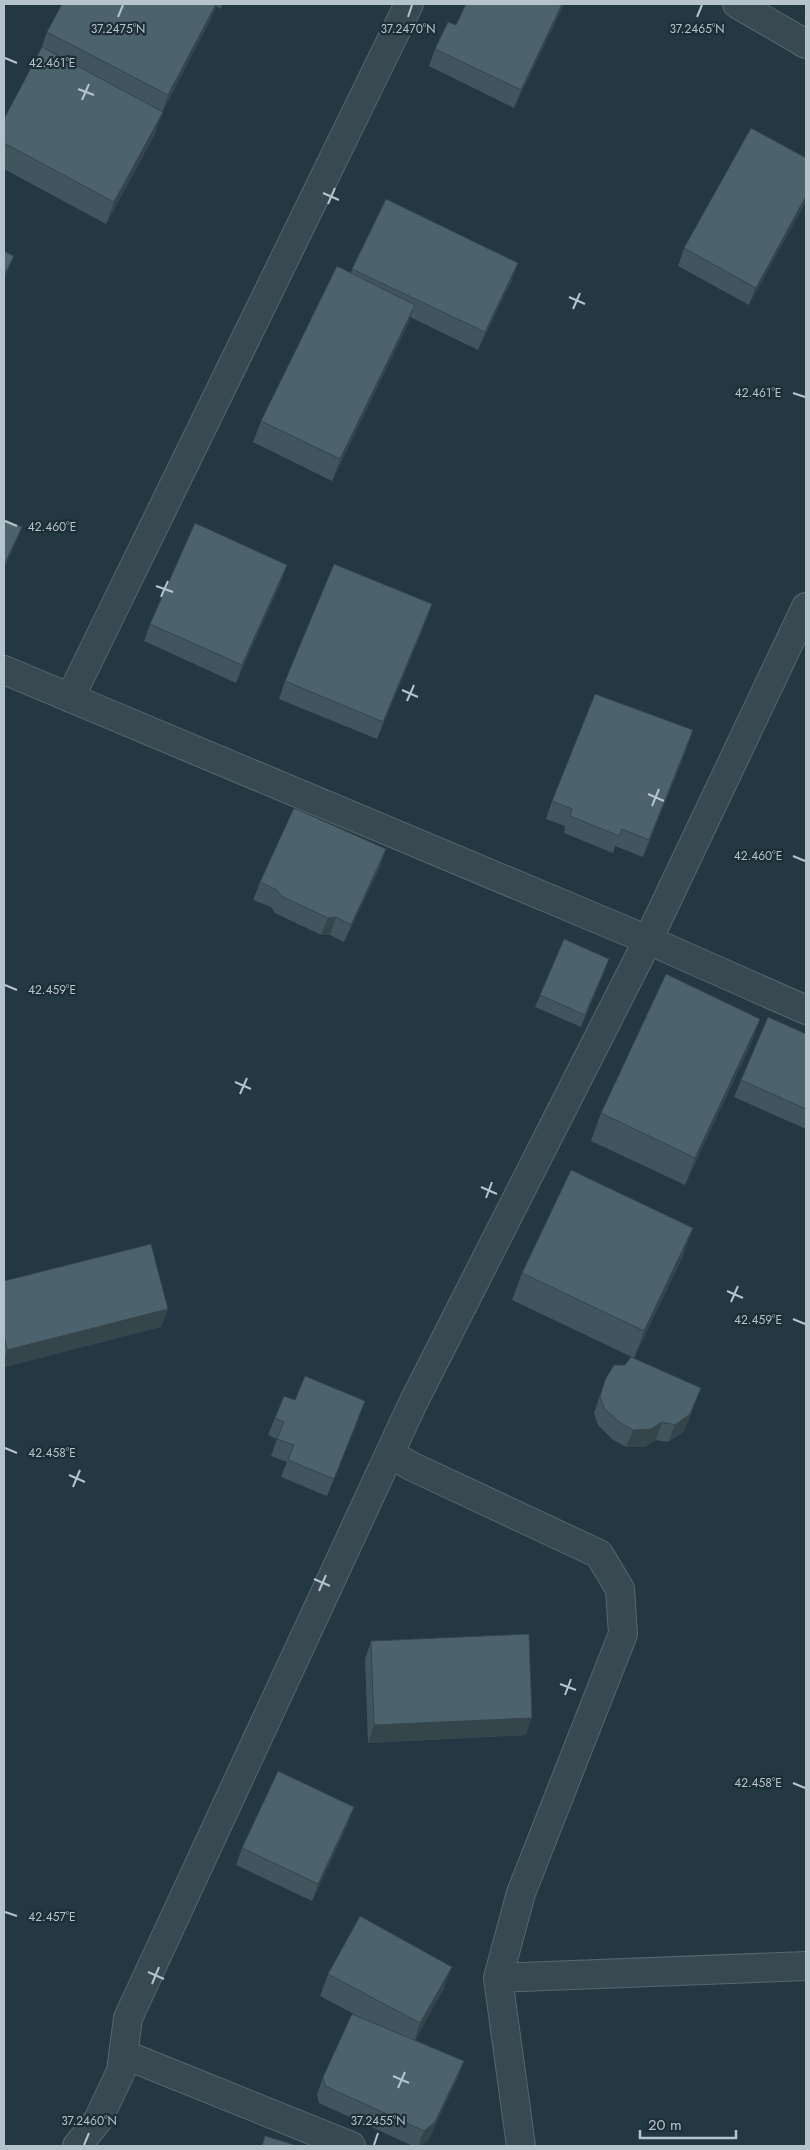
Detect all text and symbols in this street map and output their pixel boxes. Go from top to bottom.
text: 37.2475°N [91,20,145,38]
text: 37.2470°N [380,20,436,38]
text: 37.2465°N [669,20,725,38]
text: 42.461°E [29,54,75,72]
text: 42.461°E [735,384,781,402]
text: 42.460°E [28,518,76,536]
text: 42.460°E [734,847,782,865]
text: 42.459°E [28,981,76,999]
text: 42.459°E [734,1311,782,1329]
text: 42.458°E [28,1444,76,1462]
text: 42.458°E [734,1774,782,1792]
text: 42.457°E [28,1908,76,1926]
scale bar [640,2108,736,2140]
text: 37.2460°N [61,2112,117,2130]
text: 37.2455°N [350,2112,406,2130]
text: 20 m [648,2114,682,2136]

